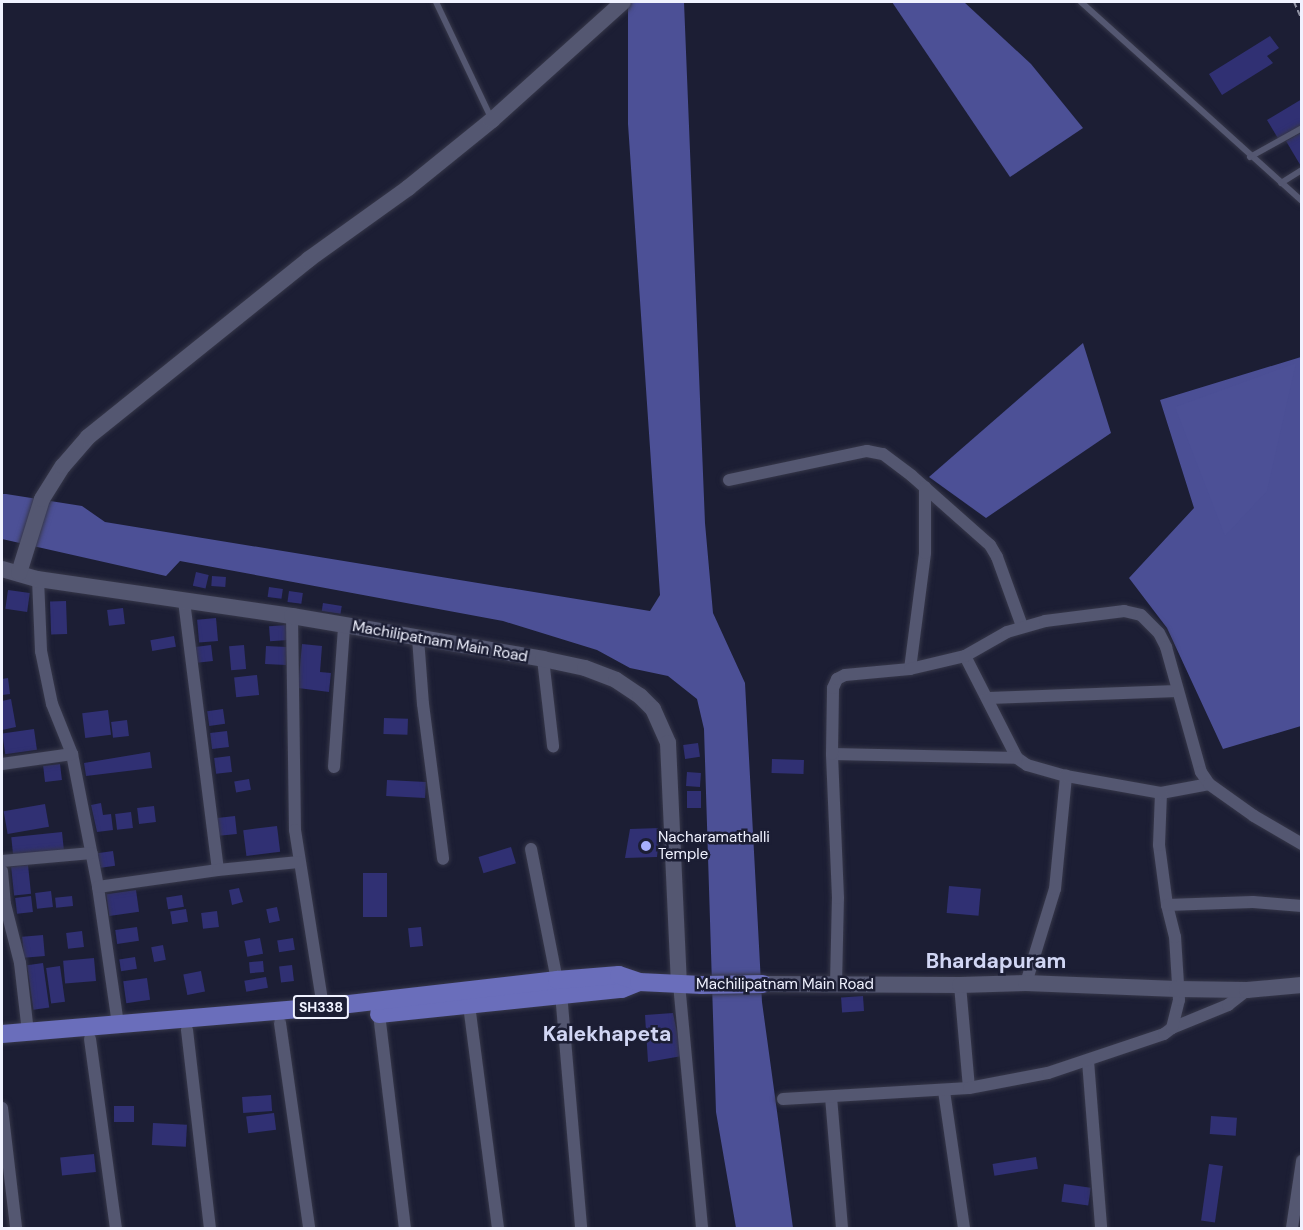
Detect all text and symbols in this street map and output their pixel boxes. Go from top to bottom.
street label: Machilipatnam Main Road [351,618,529,666]
place label: Nacharamathalli Temple [658,828,770,863]
marker: Nacharamathalli Temple [639,839,653,853]
district label: Bhardapuram [926,948,1066,974]
street label: Machilipatnam Main Road [696,976,874,994]
road number: SH338 [292,996,350,1018]
district label: Kalekhapeta [543,1021,671,1047]

